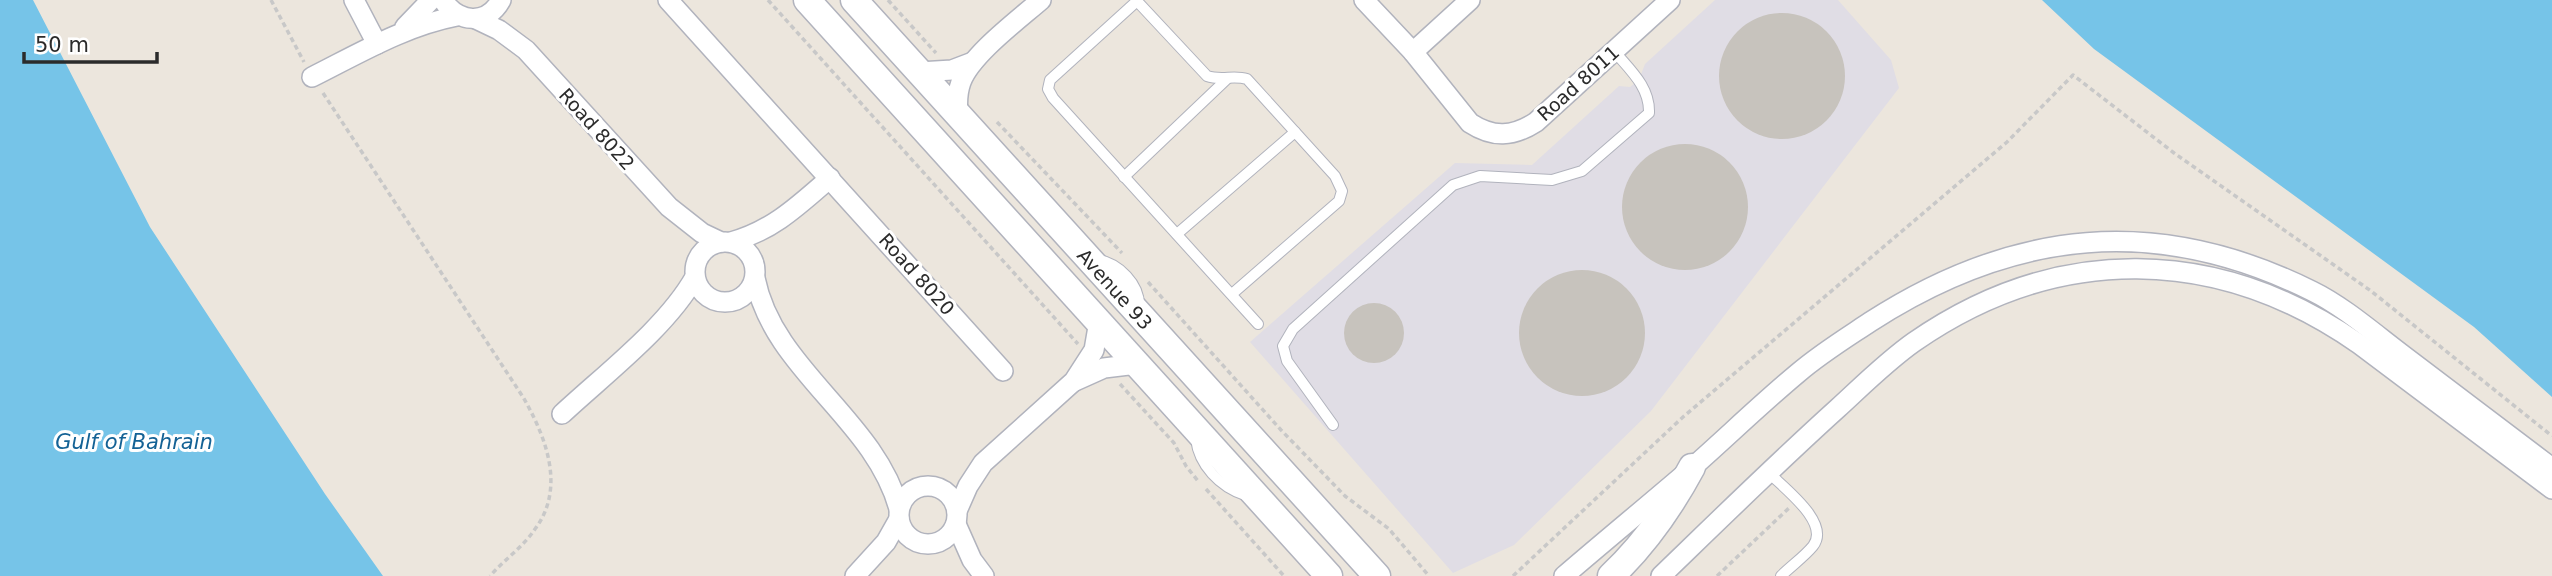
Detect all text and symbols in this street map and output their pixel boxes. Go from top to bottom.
scale bar [24,21,158,65]
text: 50 m [35,33,89,57]
street label: Road 8011 [1533,41,1623,125]
street label: Road 8022 [555,84,639,174]
street label: Road 8020 [875,229,959,319]
street label: Avenue 93 [1073,244,1157,334]
water label: Gulf of Bahrain [55,430,213,454]

